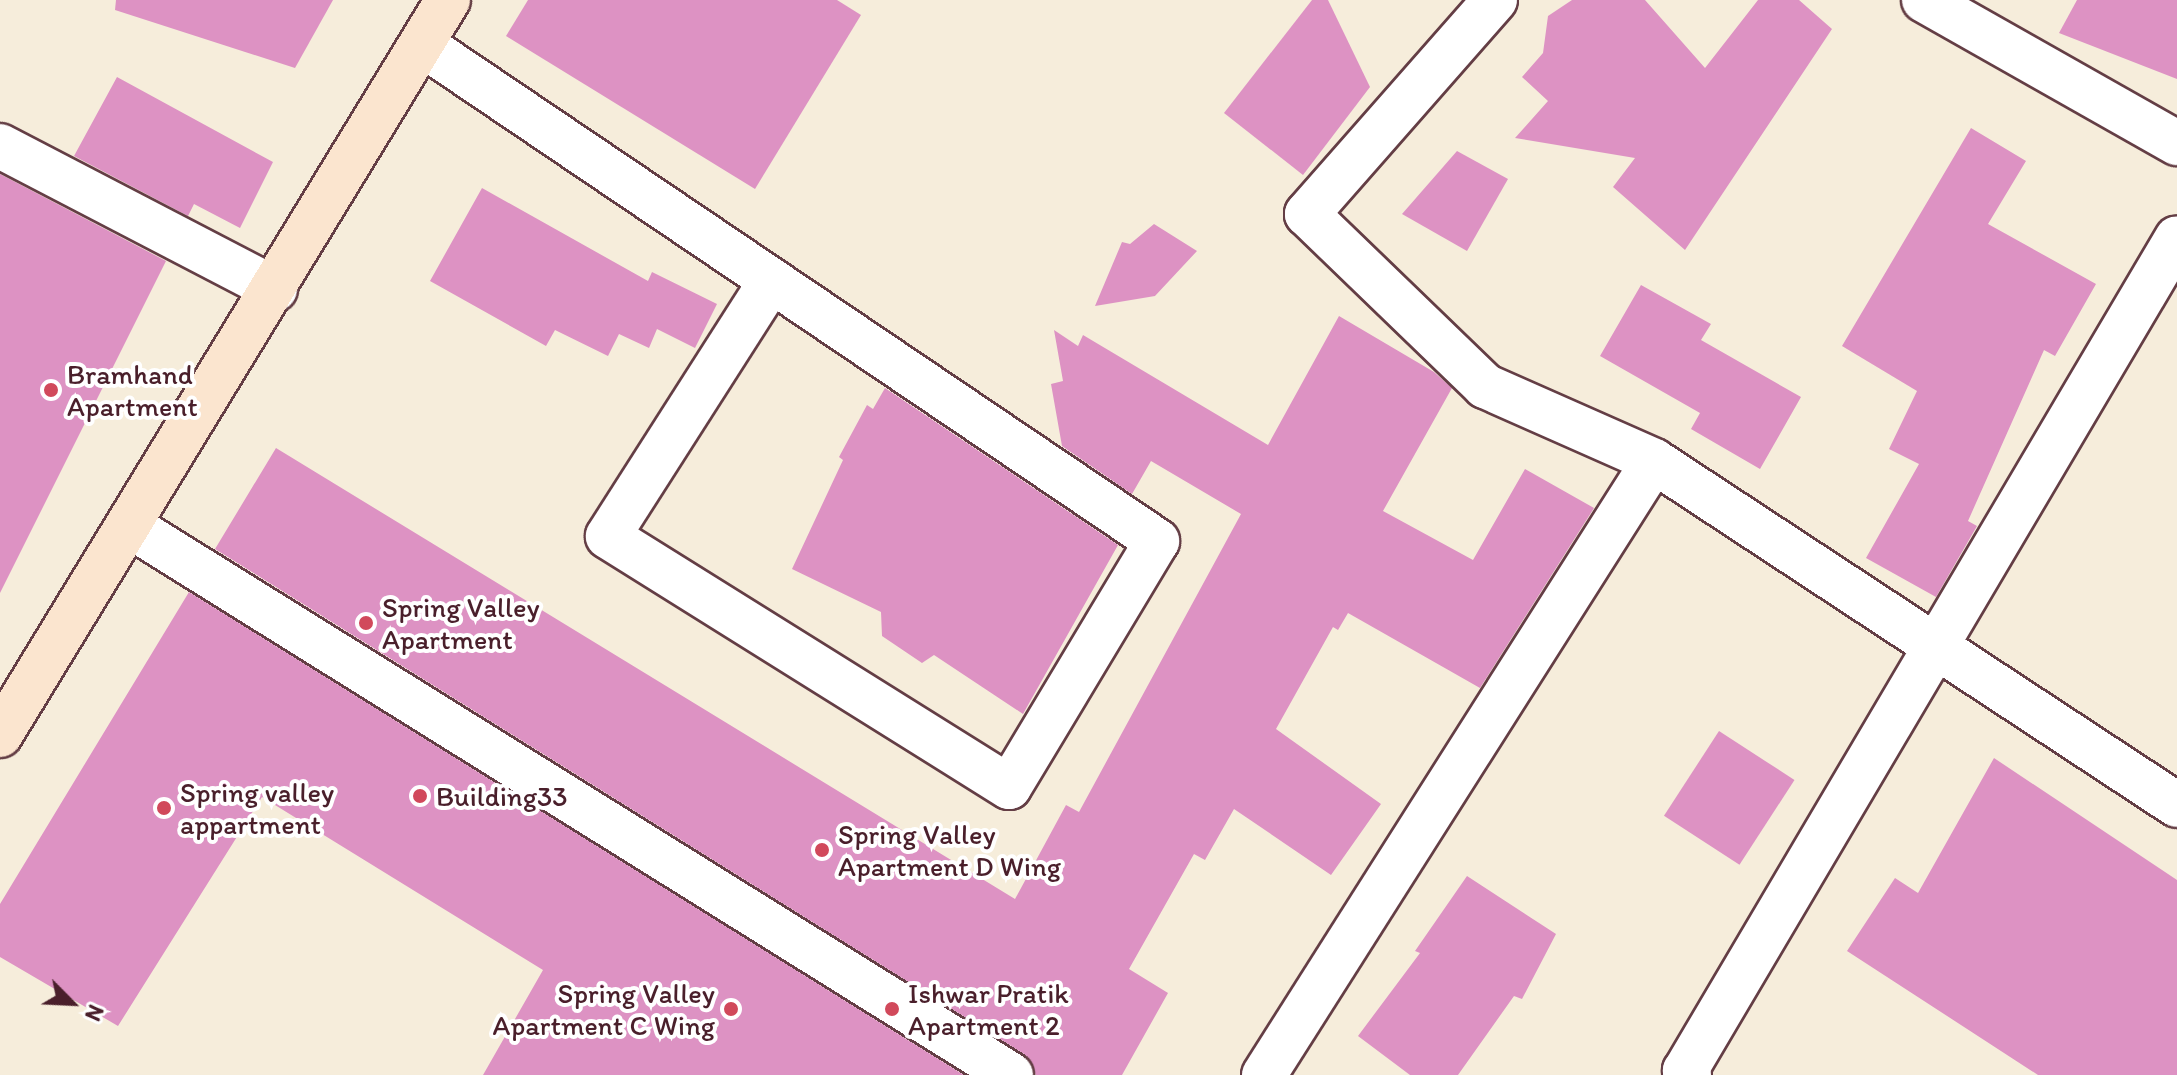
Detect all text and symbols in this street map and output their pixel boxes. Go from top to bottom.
place label: Bramhand Apartment [67,357,198,423]
marker: Bramhand Apartment [42,381,60,399]
place label: Spring Valley Apartment [382,590,539,656]
marker: Spring Valley Apartment [357,614,375,632]
place label: Spring valley appartment [180,775,335,841]
place label: Building33 [436,779,568,813]
marker: Building33 [411,787,429,805]
marker: Spring valley appartment [155,799,173,817]
place label: Spring Valley Apartment D Wing [838,817,1061,883]
marker: Spring Valley Apartment D Wing [813,841,831,859]
north arrow [32,963,112,1043]
place label: Spring Valley Apartment C Wing [493,976,715,1042]
place label: Ishwar Pratik Apartment 2 [908,976,1070,1042]
marker: Spring Valley Apartment C Wing [722,1000,740,1018]
marker: Ishwar Pratik Apartment 2 [883,1000,901,1018]
text: N [79,1001,110,1025]

